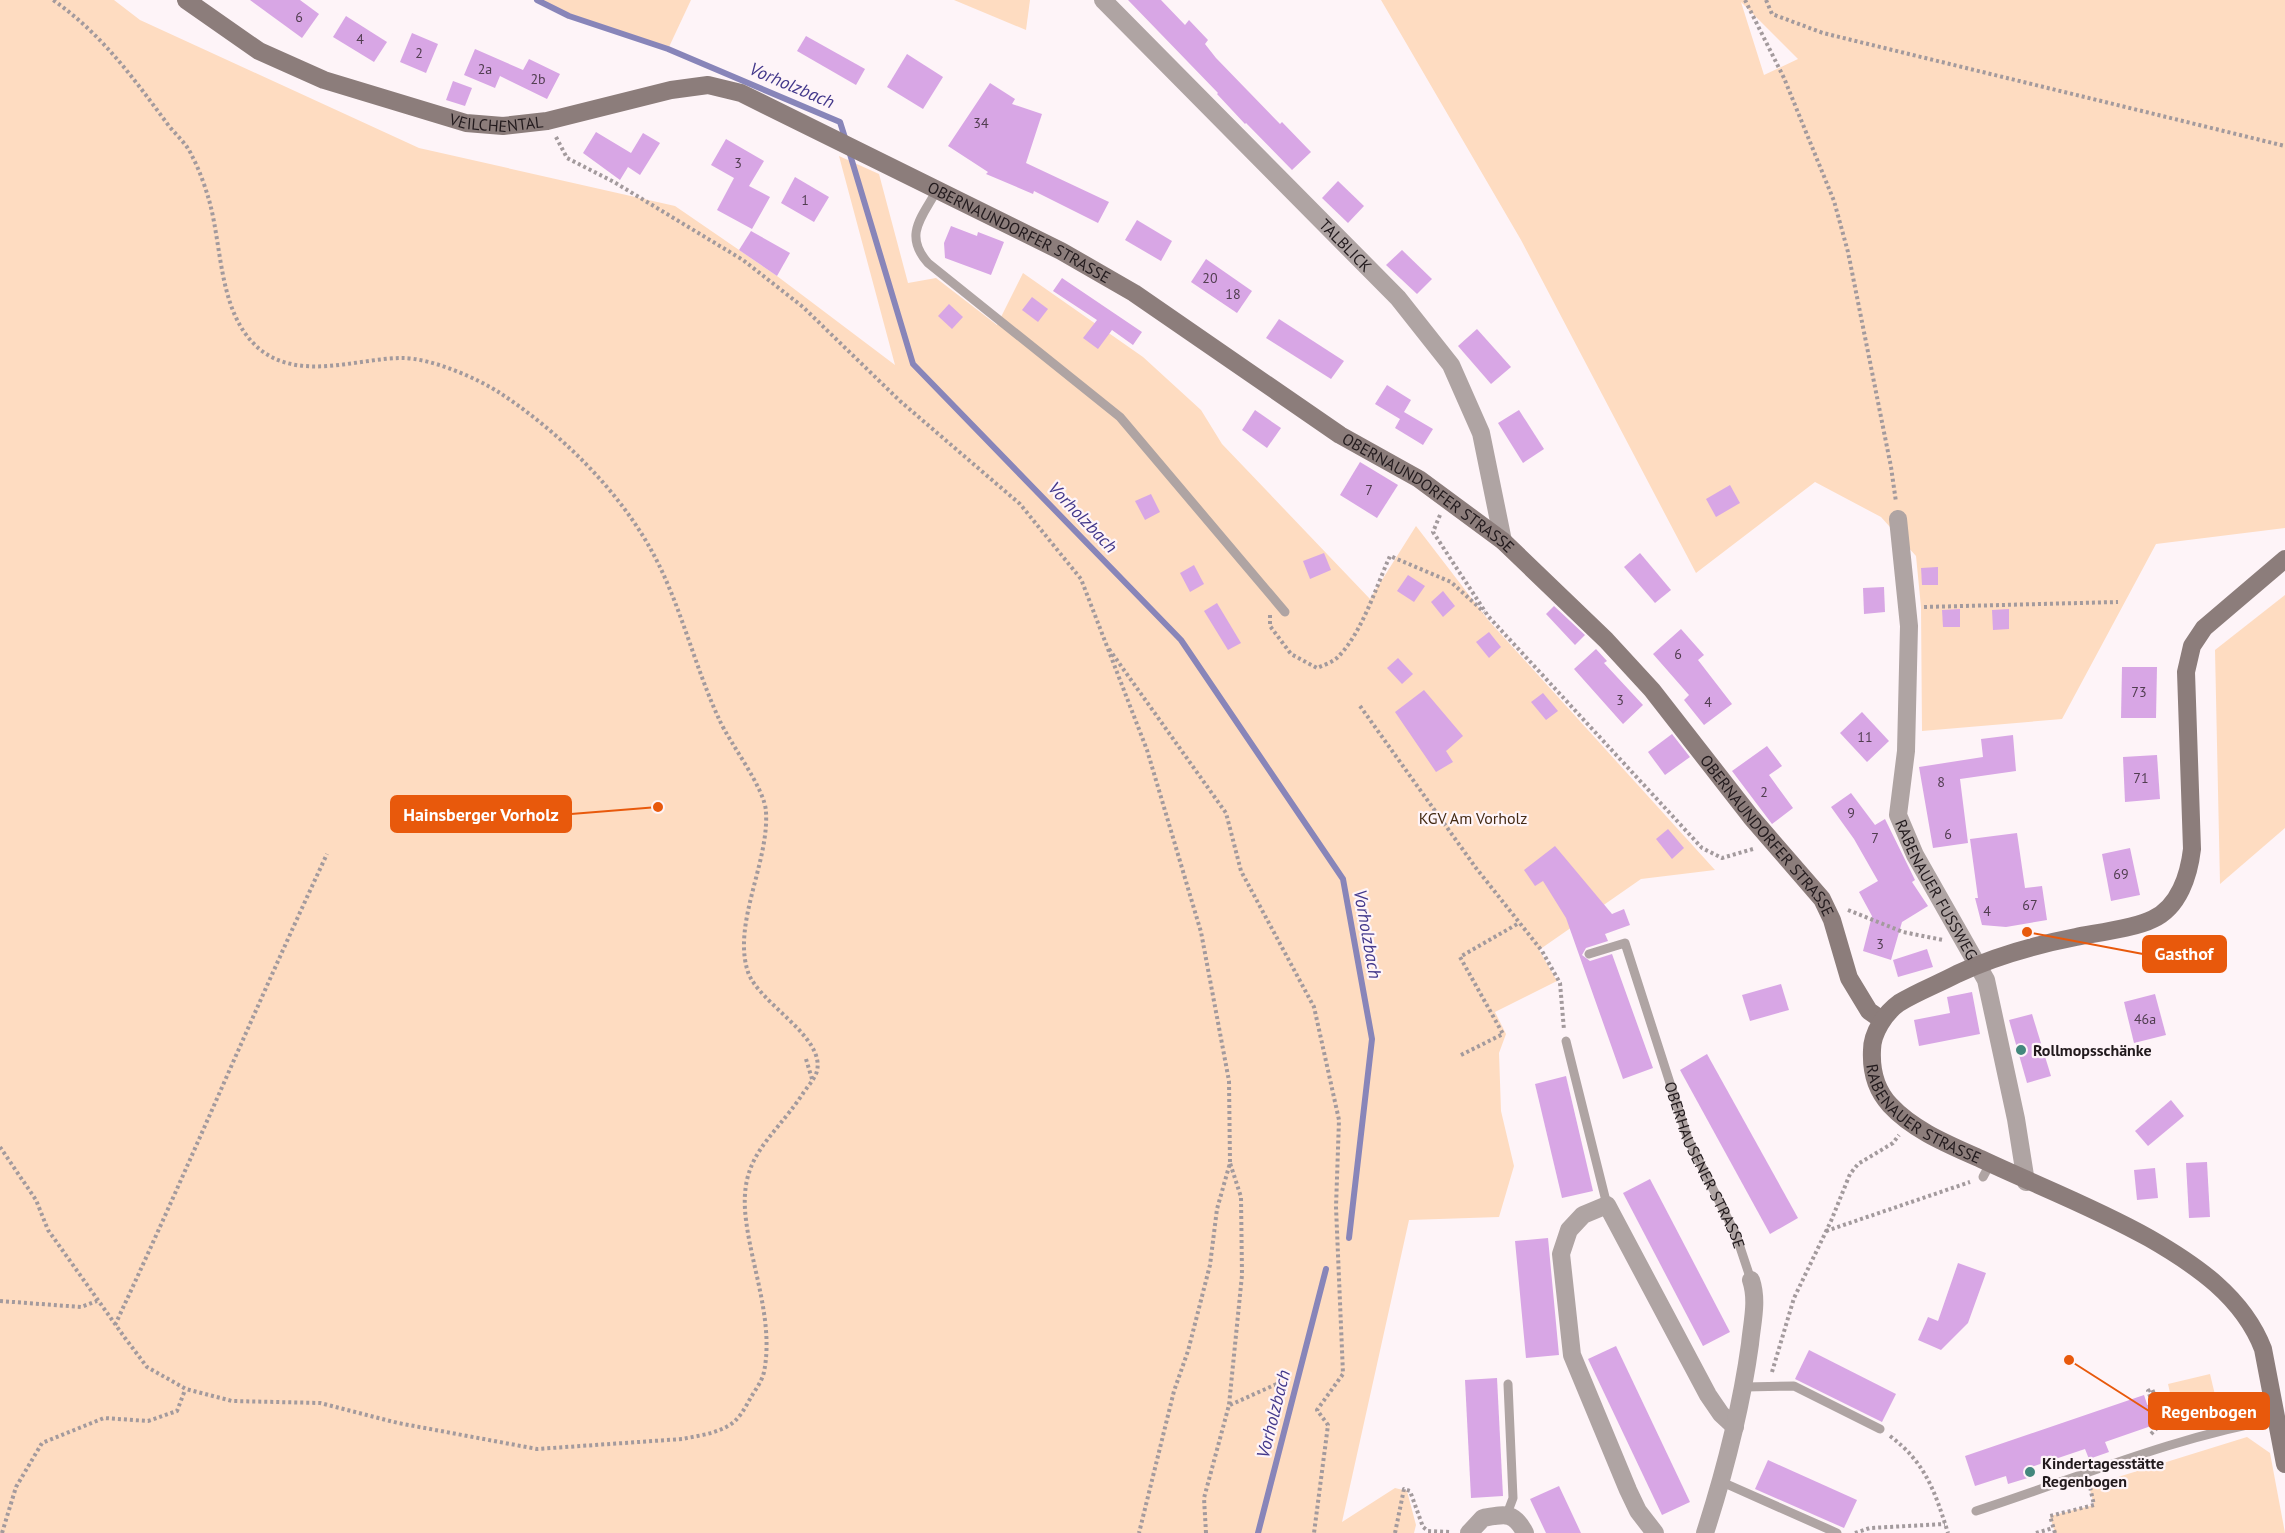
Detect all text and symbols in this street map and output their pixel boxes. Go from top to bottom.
house number: 6 [295,8,303,26]
house number: 4 [356,30,364,48]
house number: 2 [415,44,423,62]
water label: Vorholzbach [746,57,838,113]
house number: 2a [478,60,492,78]
house number: 2b [530,70,546,88]
street label: VEILCHENTAL [446,108,544,136]
house number: 34 [973,114,989,132]
house number: 3 [734,154,742,172]
street label: OBERNAUNDORFER STRASSE [924,177,1114,287]
house number: 1 [801,191,809,209]
street label: TALBLICK [1315,214,1376,276]
house number: 20 [1202,269,1218,287]
house number: 18 [1225,285,1241,303]
street label: OBERNAUNDORFER STRASSE [1339,428,1519,557]
water label: Vorholzbach [1043,477,1123,557]
house number: 7 [1365,481,1373,499]
house number: 6 [1674,645,1682,663]
house number: 73 [2131,683,2147,701]
house number: 3 [1616,691,1624,709]
house number: 4 [1704,693,1712,711]
house number: 11 [1857,728,1873,746]
street label: OBERNAUNDORFER STRASSE [1696,751,1839,919]
house number: 71 [2133,769,2149,787]
house number: 8 [1937,773,1945,791]
house number: 2 [1760,783,1768,801]
callout: Hainsberger Vorholz [391,796,571,832]
text: Hainsberger Vorholz [403,803,559,826]
house number: 9 [1847,804,1855,822]
park label: KGV Am Vorholz [1419,808,1527,828]
street label: RABENAUER FUSSWEG [1891,816,1982,963]
house number: 6 [1944,825,1952,843]
house number: 7 [1871,829,1879,847]
house number: 69 [2113,865,2129,883]
water label: Vorholzbach [1349,888,1387,980]
house number: 67 [2022,896,2038,914]
house number: 4 [1983,902,1991,920]
house number: 3 [1876,935,1884,953]
callout: Gasthof [2143,936,2226,972]
text: Gasthof [2155,942,2215,965]
house number: 46a [2134,1010,2156,1028]
place label: Rollmopsschänke [2033,1040,2152,1060]
marker: Rollmopsschänke [2014,1043,2028,1057]
street label: RABENAUER STRASSE [1862,1063,1984,1168]
street label: OBERHAUSENER STRASSE [1660,1079,1750,1251]
water label: Vorholzbach [1251,1367,1295,1461]
callout: Regenbogen [2149,1393,2269,1429]
text: Regenbogen [2161,1400,2257,1423]
place label: Kindertagesstätte Regenbogen [2042,1453,2164,1491]
marker: Kindertagesstätte Regenbogen [2023,1465,2037,1479]

